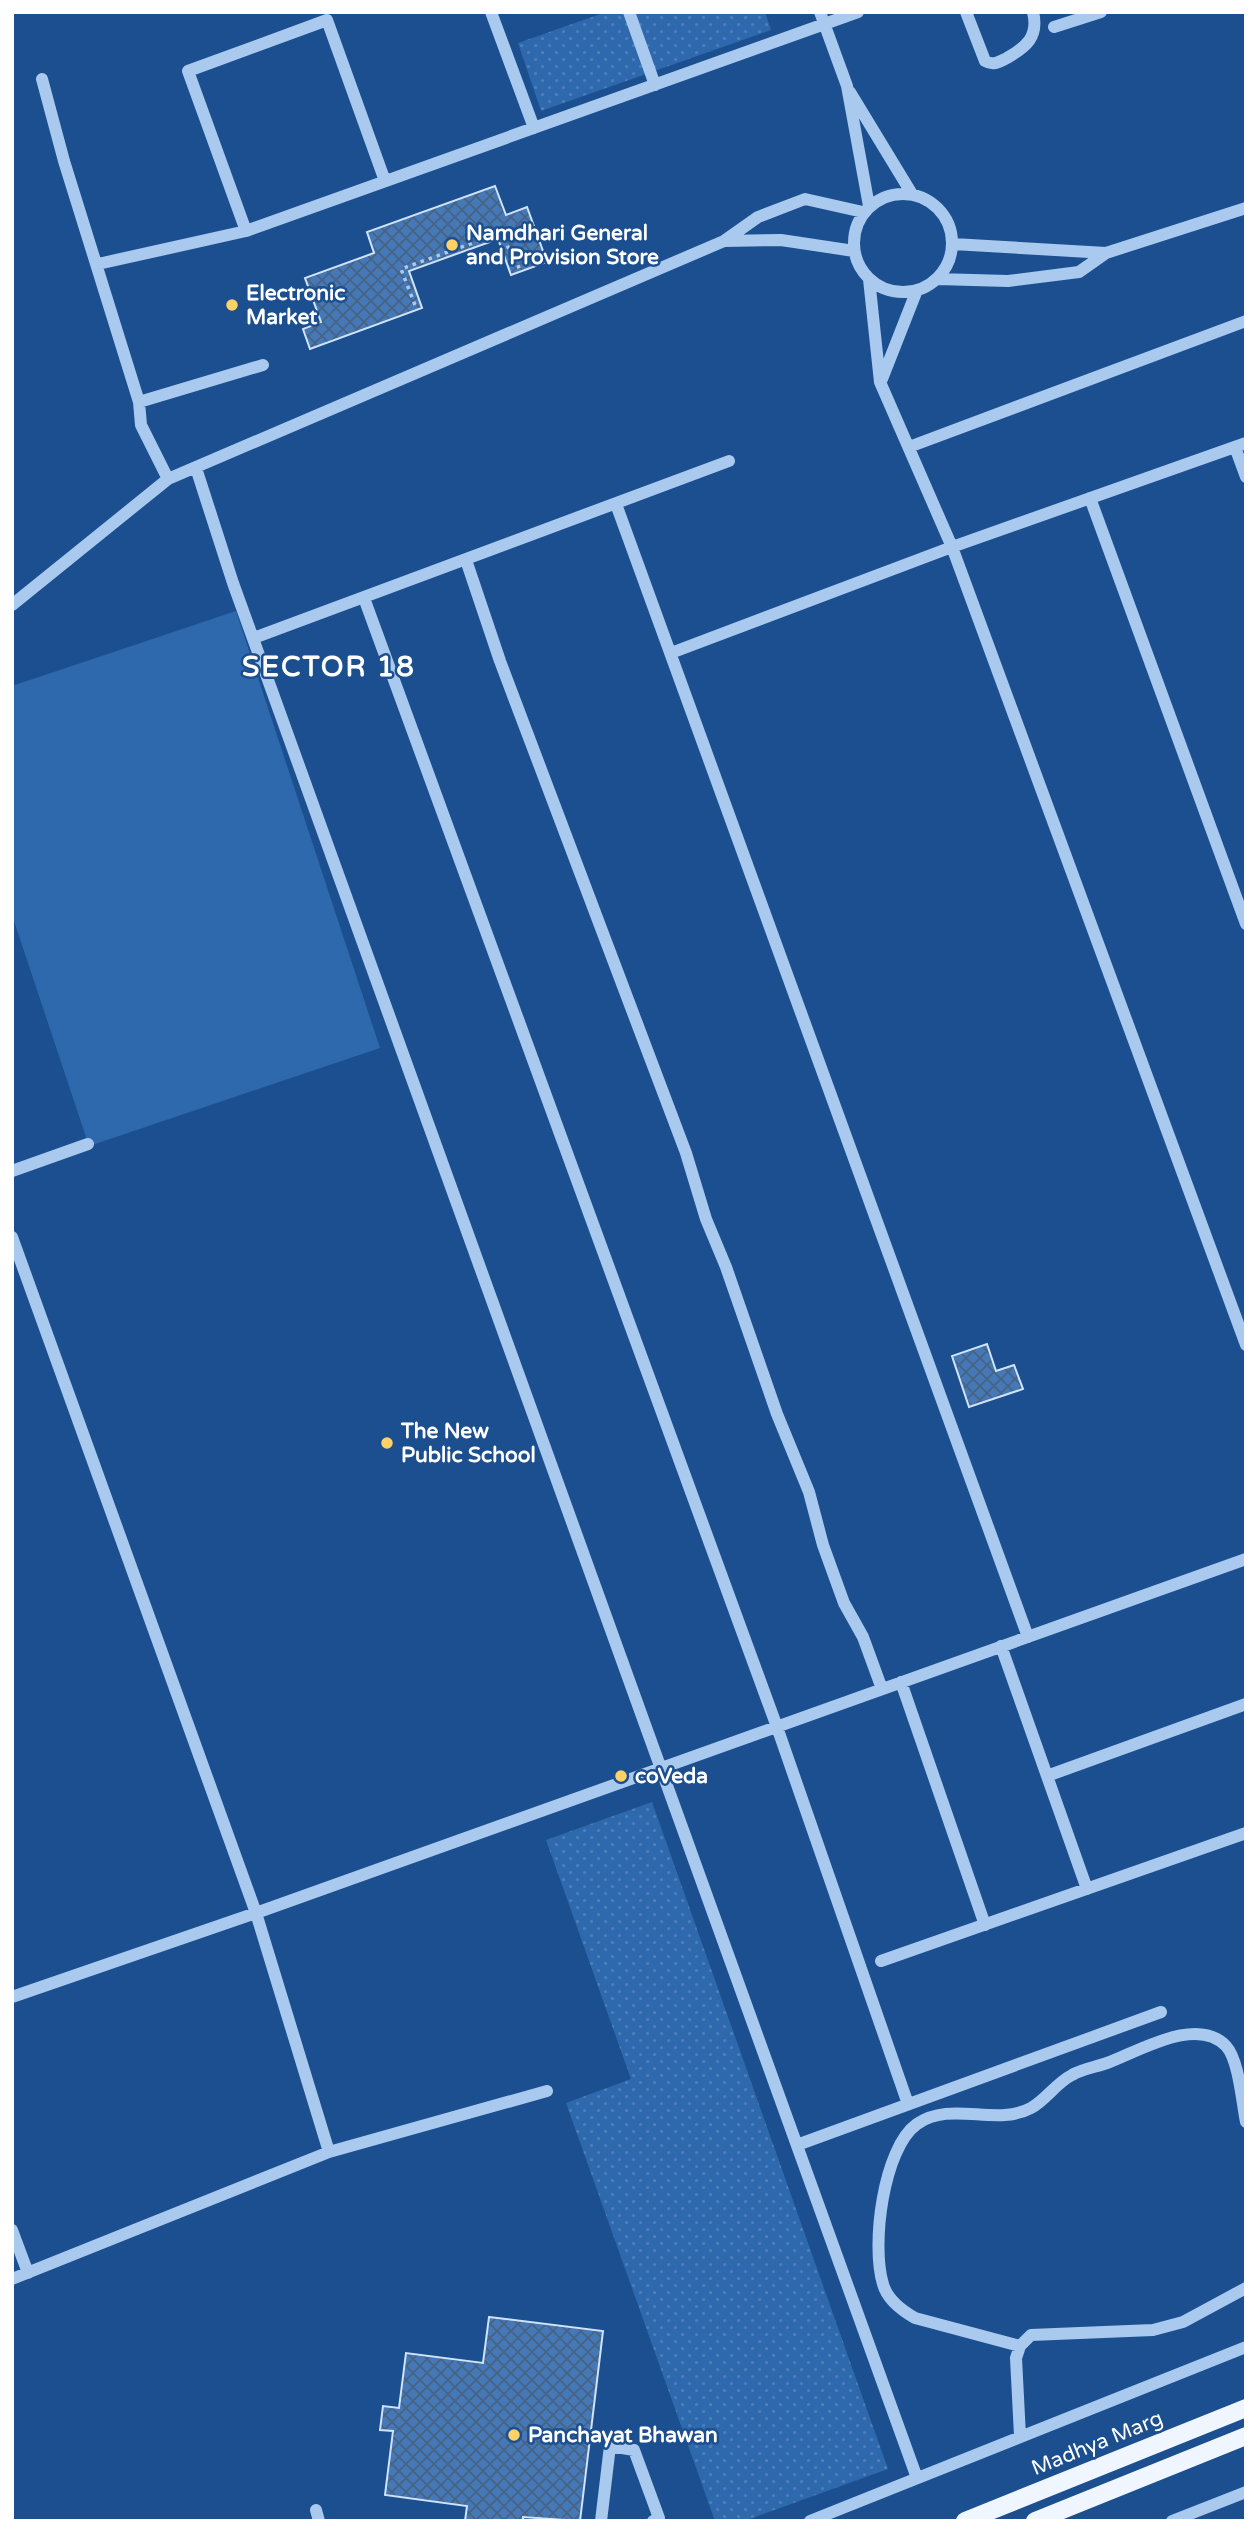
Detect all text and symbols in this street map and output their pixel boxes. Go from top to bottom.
place label: Namdhari General and Provision Store [466,221,659,270]
marker: Namdhari General and Provision Store [444,237,460,253]
place label: Electronic Market [246,281,345,330]
marker: Electronic Market [224,297,240,313]
district label: SECTOR 18 [242,650,416,684]
place label: The New Public School [400,1419,536,1468]
marker: The New Public School [379,1435,395,1451]
place label: coVeda [635,1764,708,1789]
marker: coVeda [613,1768,629,1784]
street label: Madhya Marg [1028,2406,1167,2481]
place label: Panchayat Bhawan [528,2423,718,2448]
marker: Panchayat Bhawan [506,2427,522,2443]

